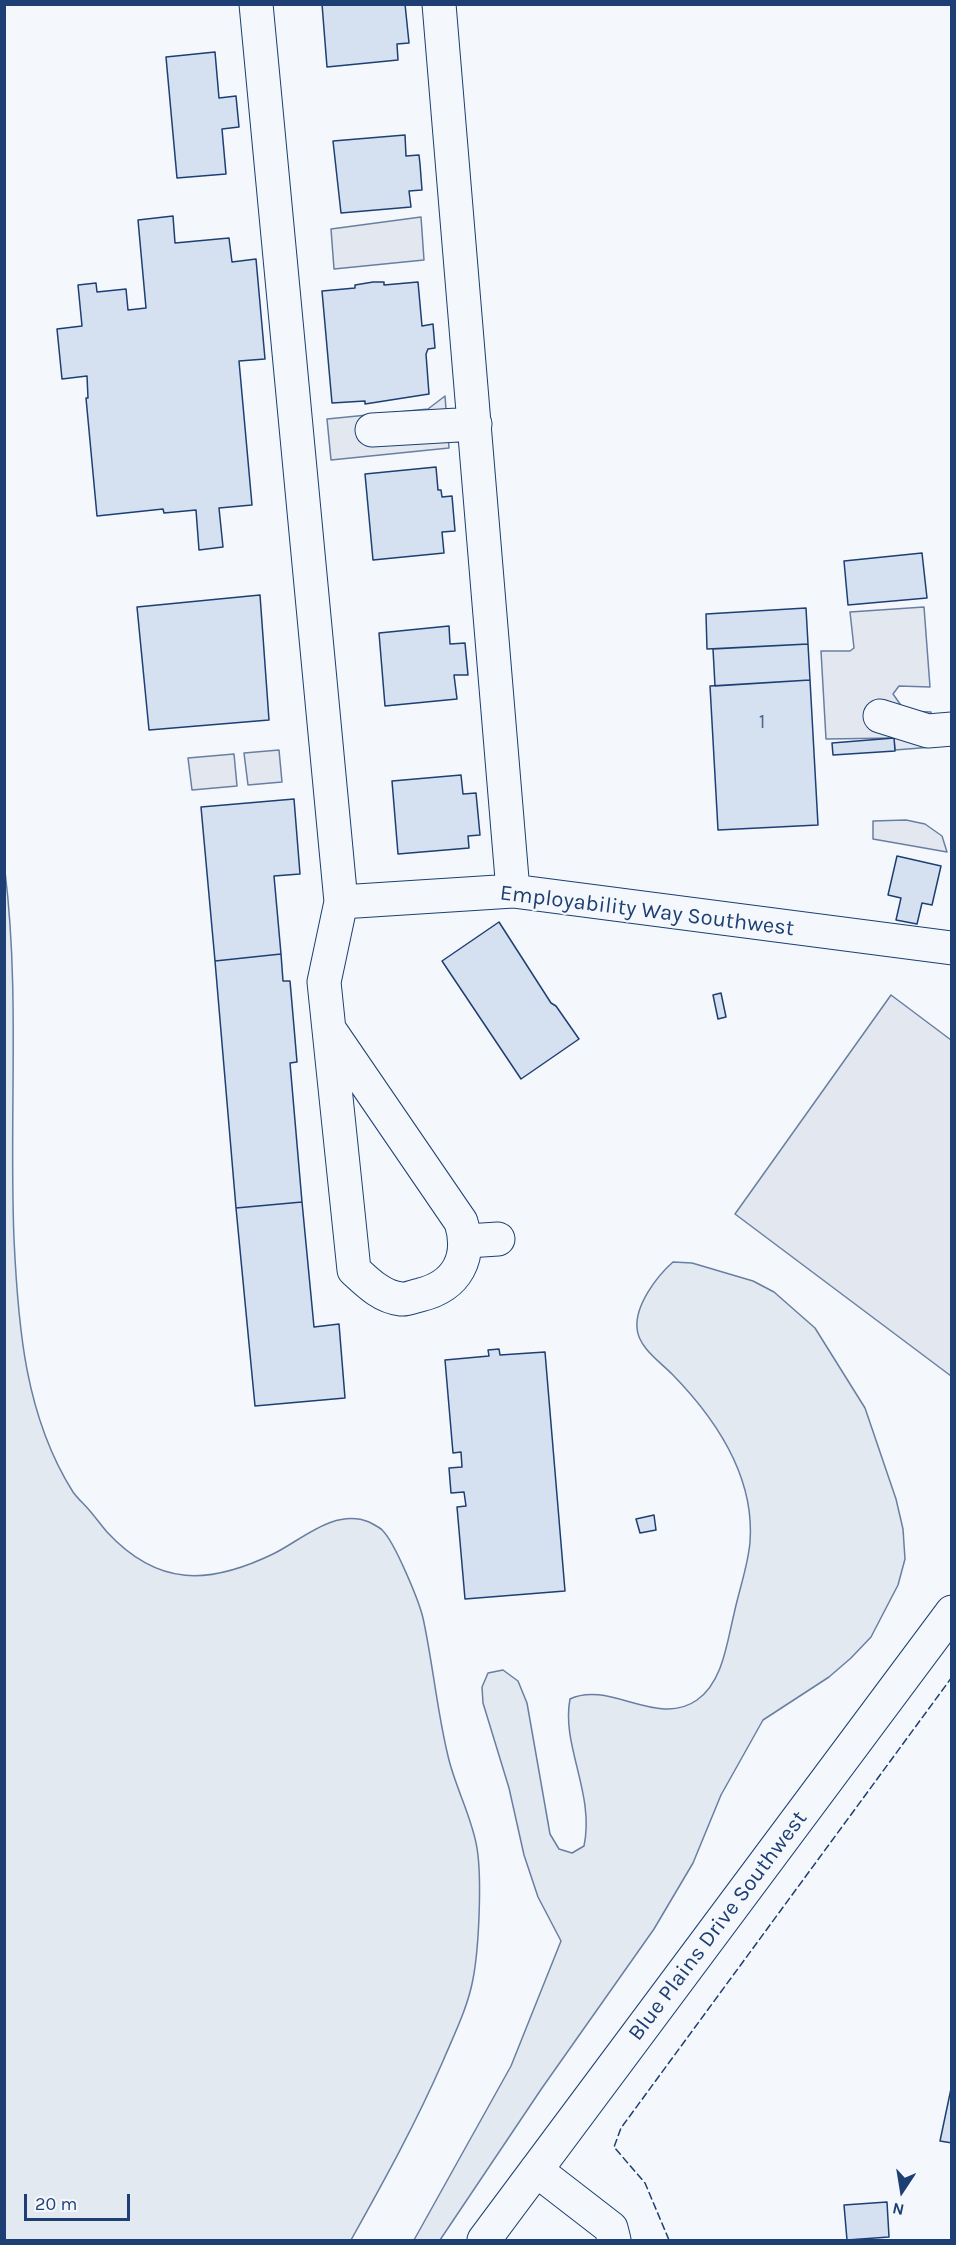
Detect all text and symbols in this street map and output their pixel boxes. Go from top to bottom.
house number: 1 [759,710,765,734]
street label: Employability Way Southwest [498,880,796,942]
street label: Blue Plains Drive Southwest [623,1806,813,2046]
north arrow [872,2161,932,2221]
scale bar [27,2182,134,2220]
text: 20 m [35,2193,77,2215]
text: N [891,2199,906,2220]

